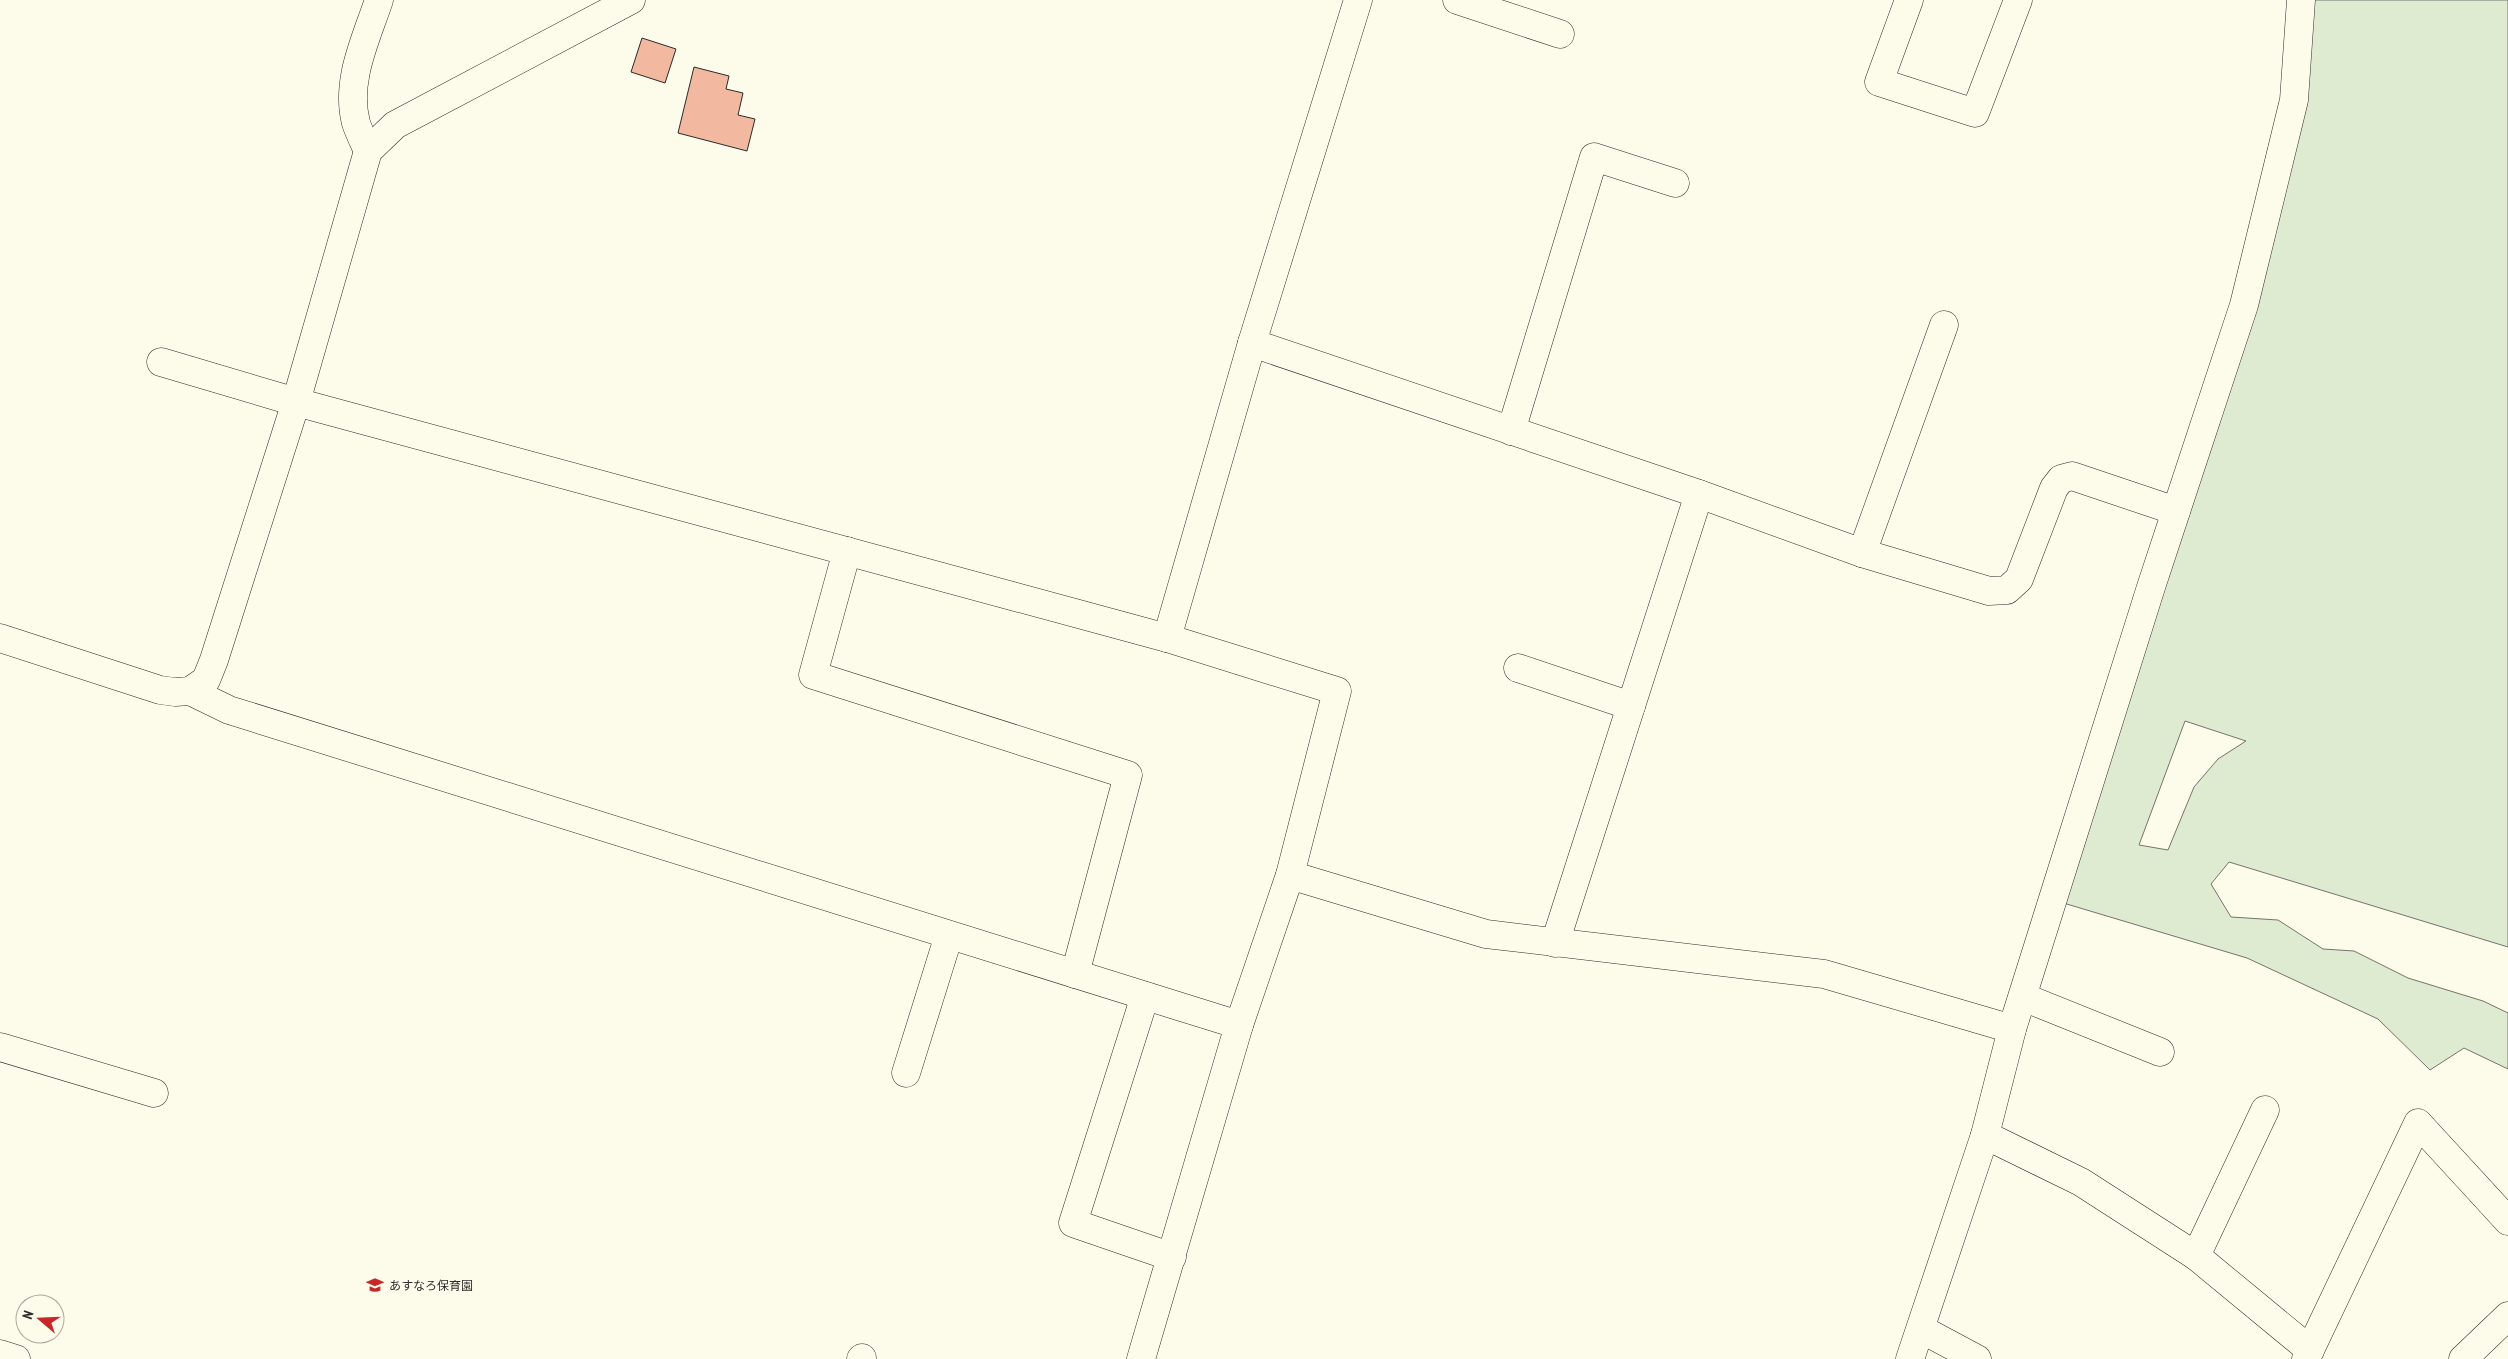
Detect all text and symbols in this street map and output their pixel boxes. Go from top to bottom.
school or university icon: あすなろ保育園 [365,1275,385,1295]
place label: あすなろ保育園 [389,1278,473,1293]
north arrow [15,1294,65,1344]
text: N [18,1308,37,1321]

